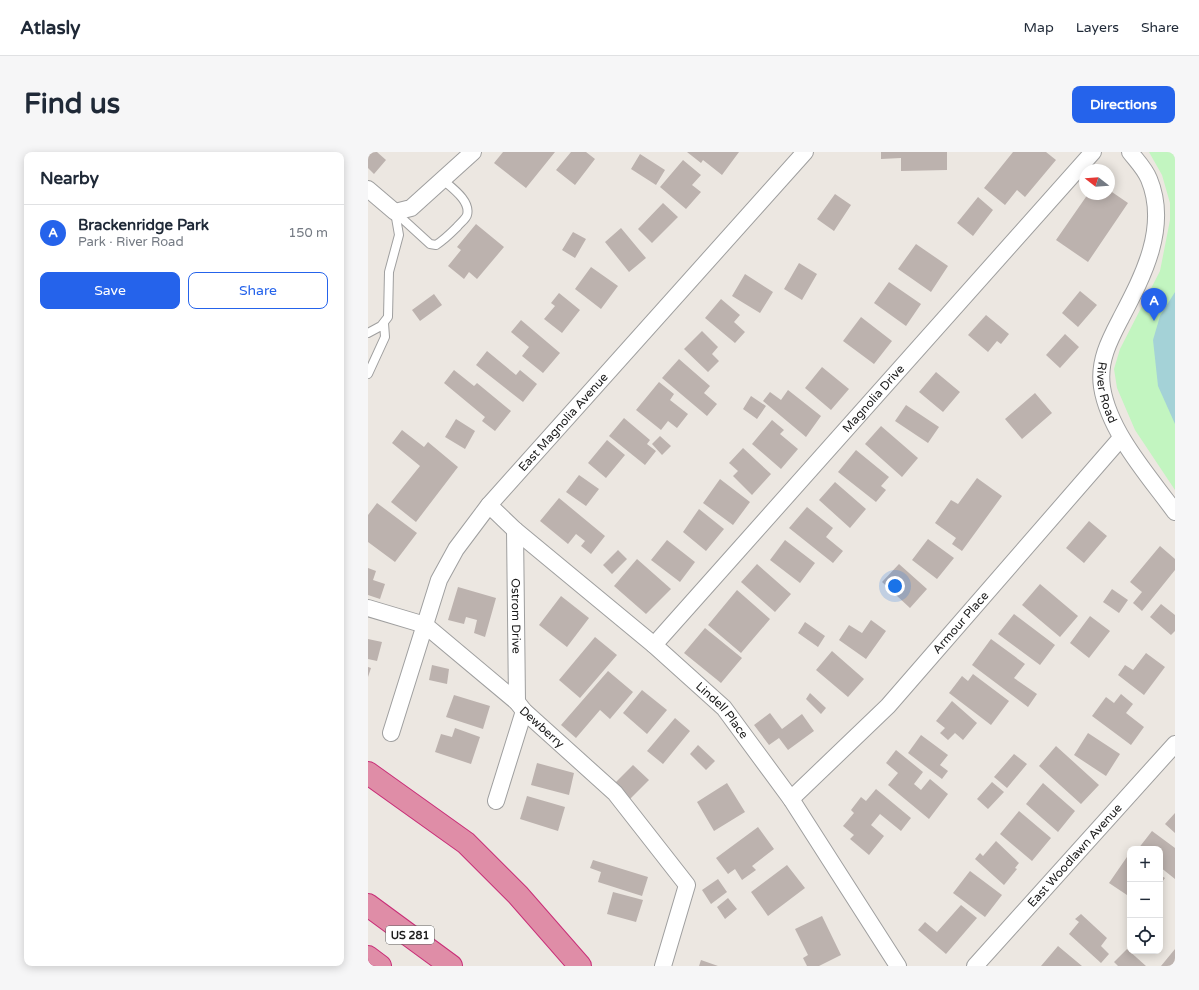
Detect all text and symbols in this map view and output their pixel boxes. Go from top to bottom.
text: Atlasly [20,17,80,39]
text: Map [1024,19,1054,36]
text: Layers [1076,19,1119,36]
text: Share [1141,19,1179,36]
button: Directions [1072,86,1175,123]
text: Find us [24,87,120,121]
north arrow [1079,164,1115,200]
text: Nearby [40,168,99,189]
text: Brackenridge Park [78,216,209,234]
text: A [48,225,58,241]
text: 150 m [288,225,328,241]
text: Park · River Road [78,234,184,250]
button: Save [40,272,180,309]
button: Share [188,272,328,309]
pin: A [1141,288,1167,321]
street label: River Road [1094,361,1120,425]
street label: Magnolia Drive [840,362,907,435]
street label: East Magnolia Avenue [516,370,611,474]
your location [885,576,905,596]
street label: Ostrom Drive [509,578,523,654]
street label: Armour Place [930,588,992,656]
street label: Lindell Place [693,679,751,741]
street label: Dewberry [517,704,567,751]
street label: East Woodlawn Avenue [1025,801,1125,910]
map controls [1127,846,1163,954]
button: + [1127,846,1163,882]
button: − [1127,882,1163,918]
button: locate [1127,918,1163,954]
road number: US 281 [386,926,434,944]

